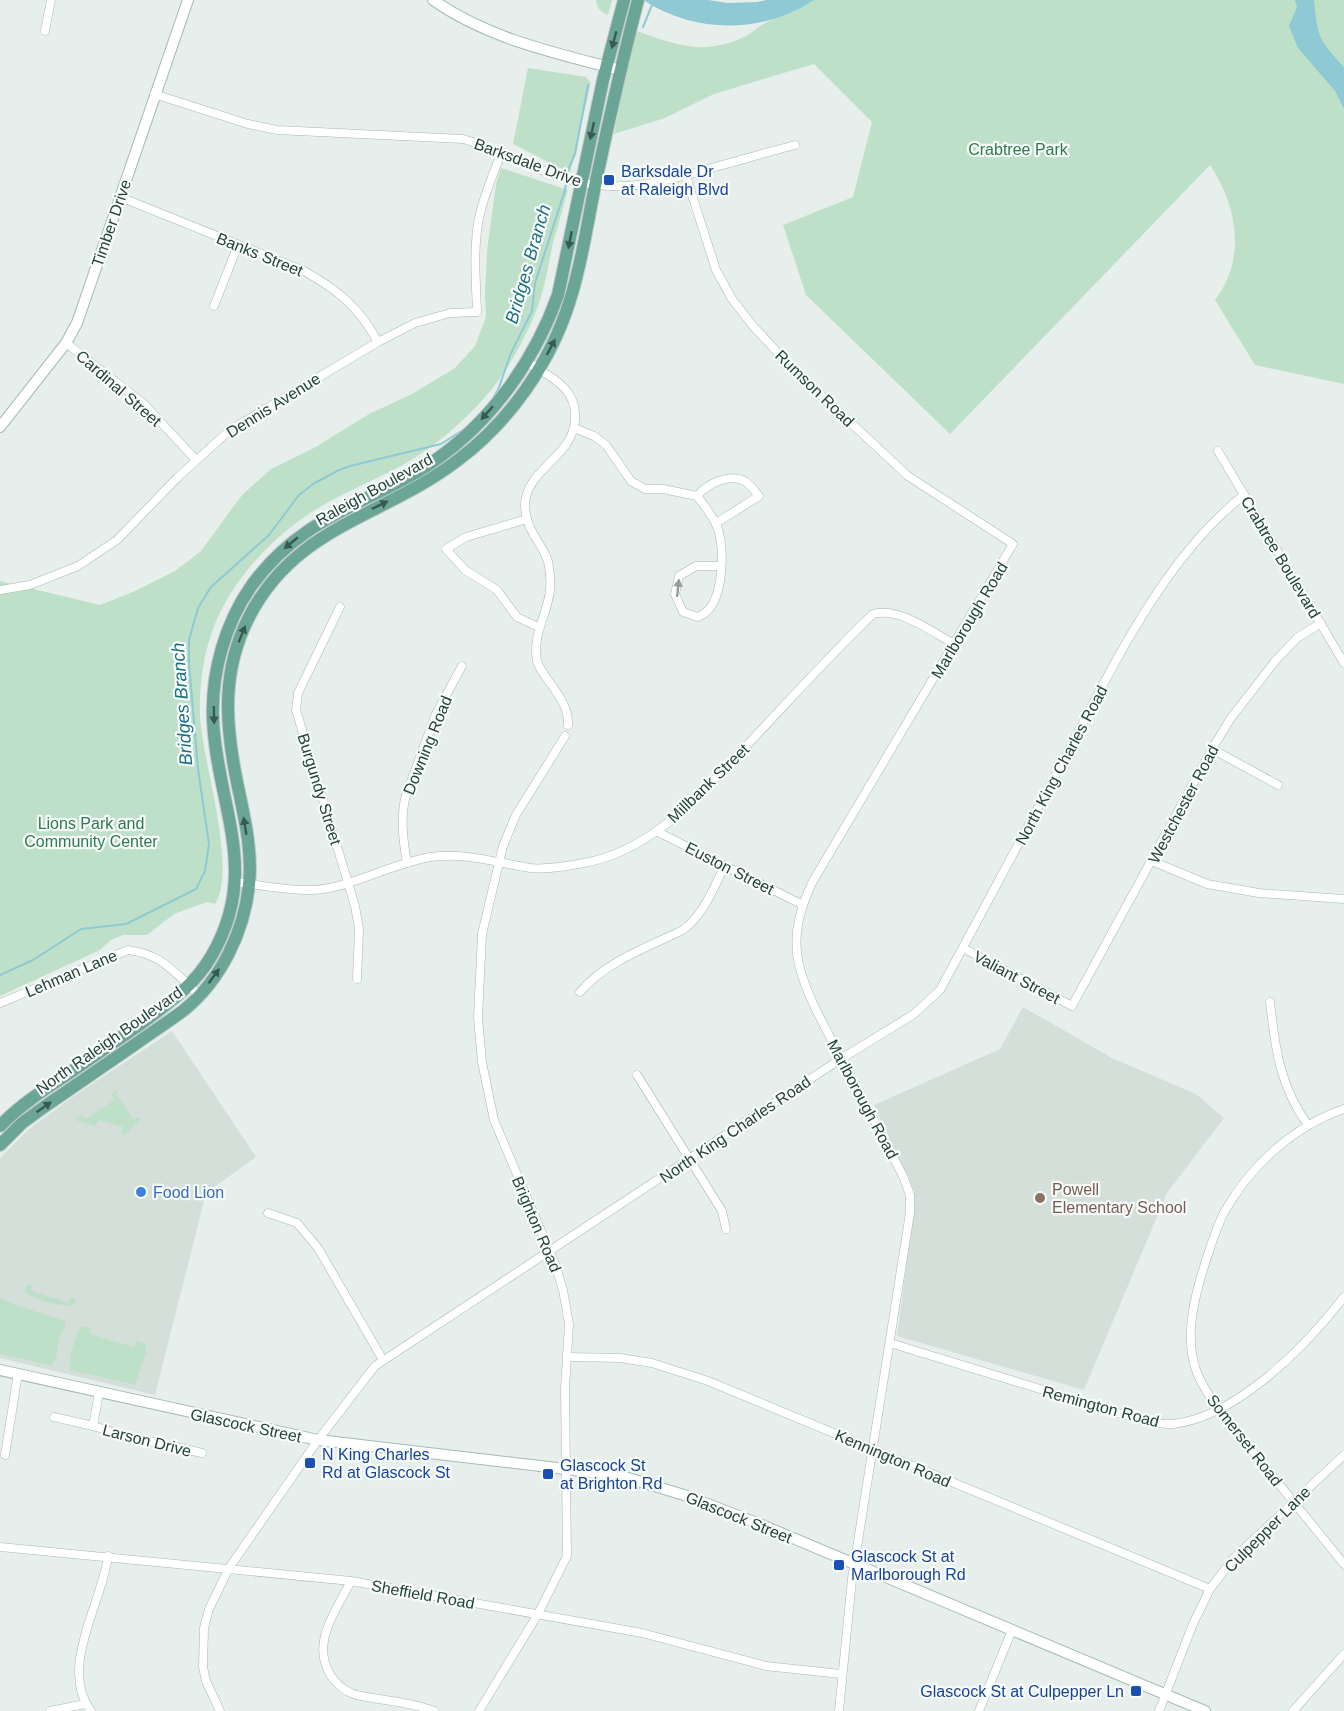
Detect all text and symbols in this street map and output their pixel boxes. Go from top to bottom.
one-way arrow [608,31,618,50]
one-way arrow [587,122,596,141]
street label: Barksdale Drive [472,135,584,190]
park label: Crabtree Park [968,141,1069,158]
place label: Barksdale Dr at Raleigh Blvd [621,163,729,198]
marker: Barksdale Dr at Raleigh Blvd [602,173,616,187]
street label: Timber Drive [89,177,134,269]
water label: Bridges Branch [501,202,555,326]
street label: Banks Street [214,229,306,280]
one-way arrow [565,231,574,250]
one-way arrow [546,339,556,356]
street label: Cardinal Street [73,347,165,430]
street label: Rumson Road [772,347,857,430]
street label: Dennis Avenue [223,370,323,441]
one-way arrow [481,405,494,420]
street label: Raleigh Boulevard [313,450,436,529]
street label: Crabtree Boulevard [1238,493,1324,621]
one-way arrow [372,500,389,510]
one-way arrow [284,536,299,549]
street label: Marlborough Road [928,559,1011,681]
one-way arrow [673,578,683,597]
one-way arrow [237,625,247,643]
water label: Bridges Branch [168,642,196,766]
street label: North King Charles Road [1012,683,1111,848]
street label: Downing Road [400,693,455,797]
one-way arrow [209,705,219,724]
street label: Burgundy Street [294,731,345,847]
street label: Millbank Street [664,740,753,826]
street label: Westchester Road [1145,742,1222,866]
park label: Lions Park and Community Center [24,815,158,850]
one-way arrow [241,816,250,835]
street label: Euston Street [683,839,777,898]
street label: Lehman Lane [23,946,120,1000]
street label: Valiant Street [971,948,1063,1007]
one-way arrow [208,969,220,984]
street label: North Raleigh Boulevard [33,983,186,1097]
street label: Marlborough Road [824,1037,901,1162]
street label: North King Charles Road [657,1073,814,1186]
one-way arrow [35,1101,51,1113]
street label: Brighton Road [509,1174,564,1275]
place label: Powell Elementary School [1052,1181,1186,1216]
place label: Food Lion [153,1184,224,1201]
marker: Food Lion [134,1185,148,1199]
marker: Powell Elementary School [1033,1191,1047,1205]
street label: Remington Road [1041,1383,1161,1430]
street label: Somerset Road [1204,1391,1286,1489]
street label: Glascock Street [189,1405,303,1446]
street label: Larson Drive [101,1421,193,1460]
street label: Kennington Road [833,1426,953,1490]
place label: N King Charles Rd at Glascock St [322,1446,451,1481]
marker: N King Charles Rd at Glascock St [303,1456,317,1470]
place label: Glascock St at Brighton Rd [560,1457,662,1492]
marker: Glascock St at Brighton Rd [541,1467,555,1481]
street label: Culpepper Lane [1221,1483,1314,1576]
street label: Glascock Street [683,1488,795,1547]
place label: Glascock St at Marlborough Rd [851,1548,966,1583]
marker: Glascock St at Marlborough Rd [832,1558,846,1572]
street label: Sheffield Road [370,1577,476,1612]
place label: Glascock St at Culpepper Ln [920,1683,1124,1700]
marker: Glascock St at Culpepper Ln [1129,1684,1143,1698]

